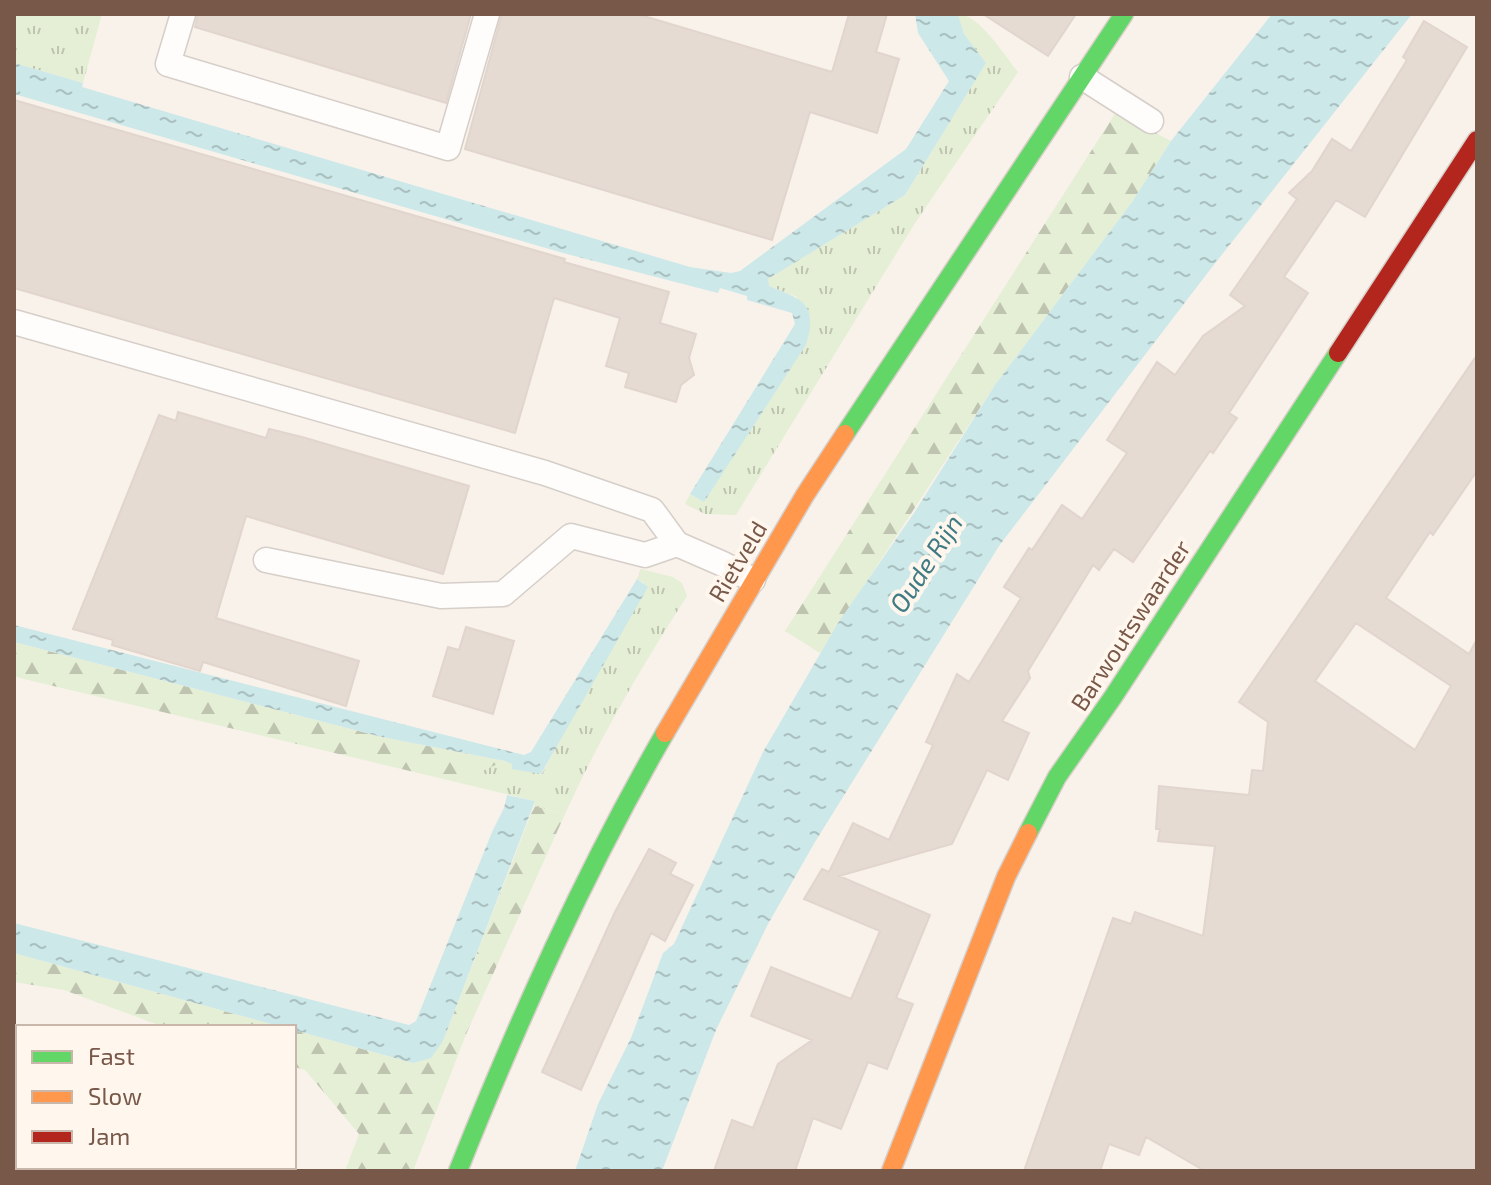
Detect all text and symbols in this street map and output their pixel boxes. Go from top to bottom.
water label: Oude Rijn [882,508,968,618]
street label: Rietveld [702,515,772,607]
street label: Barwoutswaarder [1064,534,1196,716]
legend [16,1025,296,1169]
text: Fast [88,1041,135,1070]
text: Slow [88,1081,142,1110]
text: Jam [88,1121,130,1150]

